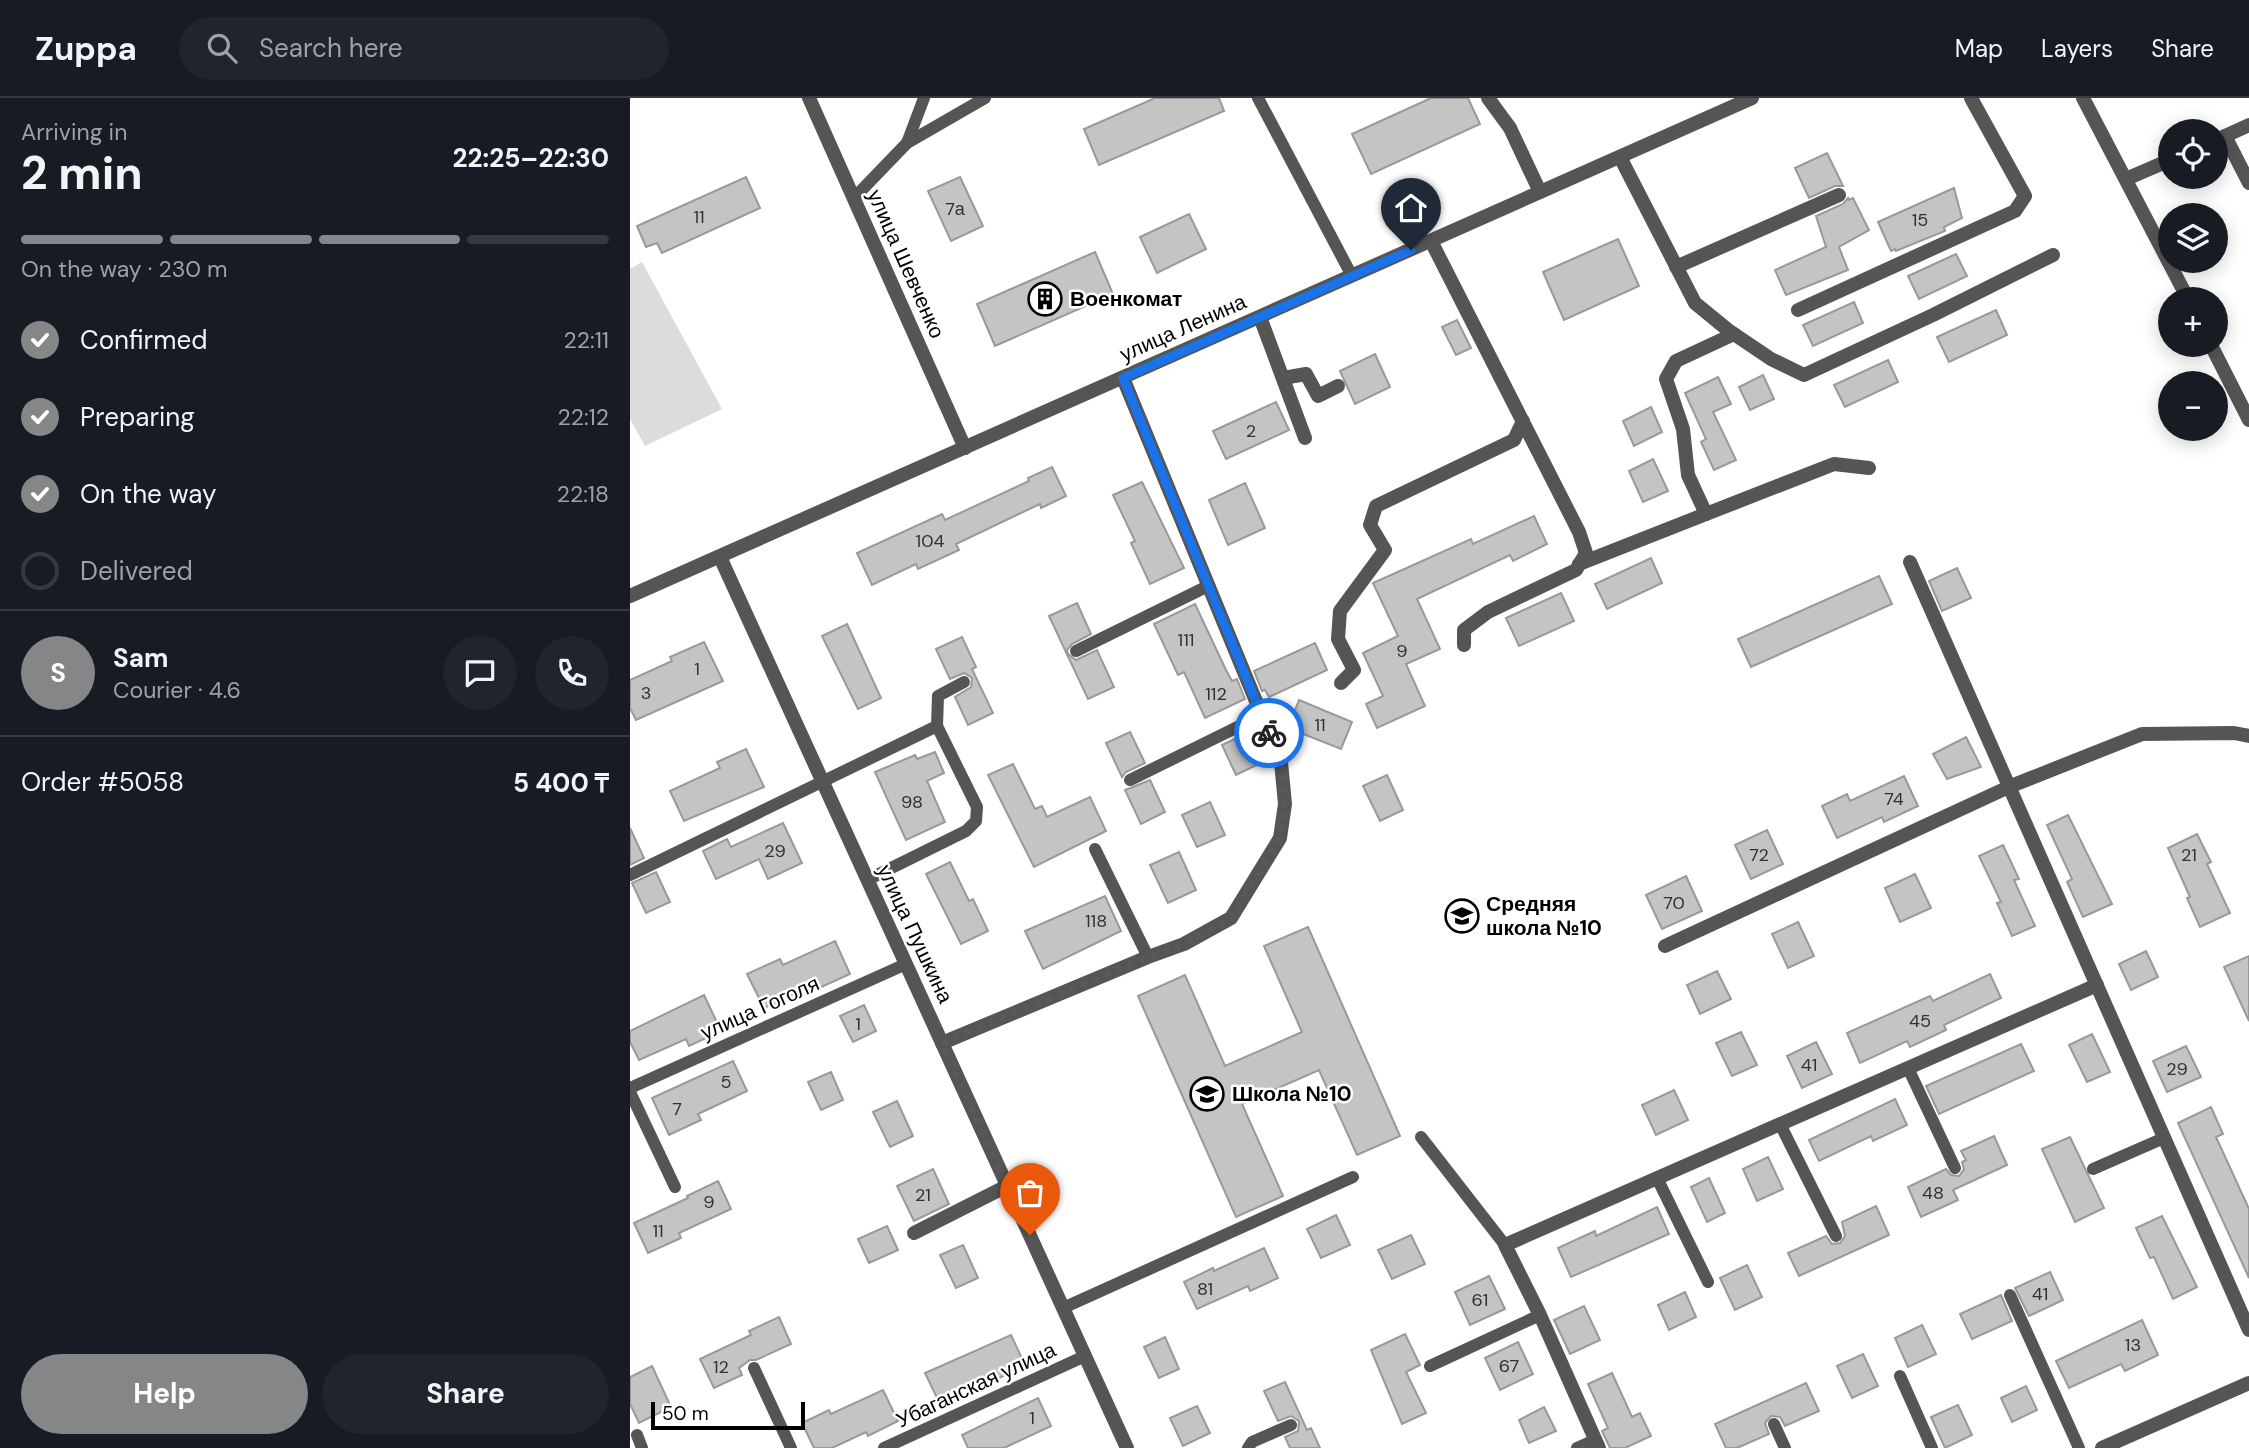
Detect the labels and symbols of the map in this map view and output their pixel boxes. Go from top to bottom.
pin [1381,178,1441,250]
street label: улица Шевченко [861,185,951,343]
house number: 7а [945,197,966,221]
house number: 11 [693,205,705,229]
house number: 15 [1912,208,1928,232]
building icon: Военкомат [1026,280,1064,318]
place label: Военкомат [1070,285,1182,313]
street label: улица Ленина [1115,288,1251,368]
house number: 2 [1246,419,1256,443]
house number: 104 [916,529,944,553]
house number: 111 [1178,628,1194,652]
house number: 9 [1396,639,1408,663]
house number: 1 [694,657,700,681]
house number: 3 [641,681,651,705]
house number: 112 [1205,682,1227,706]
courier [1234,698,1304,768]
house number: 11 [1314,713,1326,737]
house number: 74 [1884,787,1904,811]
house number: 98 [901,790,923,814]
house number: 29 [764,839,786,863]
house number: 72 [1749,843,1769,867]
house number: 21 [2181,843,2197,867]
street label: улица Пушкина [871,860,960,1008]
place label: Средняя школа №10 [1486,890,1602,942]
house number: 70 [1663,891,1685,915]
school or university icon: Средняя школа №10 [1443,897,1481,935]
house number: 118 [1085,909,1107,933]
street label: улица Гоголя [696,969,824,1047]
house number: 45 [1909,1009,1931,1033]
house number: 1 [855,1012,861,1036]
house number: 41 [1801,1053,1817,1077]
house number: 29 [2166,1057,2188,1081]
house number: 5 [721,1070,731,1094]
school or university icon: Школа №10 [1188,1075,1226,1113]
place label: Школа №10 [1232,1080,1351,1108]
house number: 7 [672,1097,682,1121]
pin [1000,1163,1060,1235]
house number: 48 [1922,1181,1944,1205]
house number: 21 [915,1183,931,1207]
house number: 9 [703,1190,715,1214]
house number: 11 [652,1219,664,1243]
house number: 81 [1197,1277,1213,1301]
house number: 41 [2032,1282,2048,1306]
house number: 61 [1472,1288,1488,1312]
house number: 13 [2125,1333,2141,1357]
street label: Убаганская улица [892,1336,1061,1434]
house number: 67 [1499,1354,1519,1378]
house number: 12 [713,1355,729,1379]
scale bar [651,1399,805,1431]
house number: 1 [1029,1406,1035,1430]

